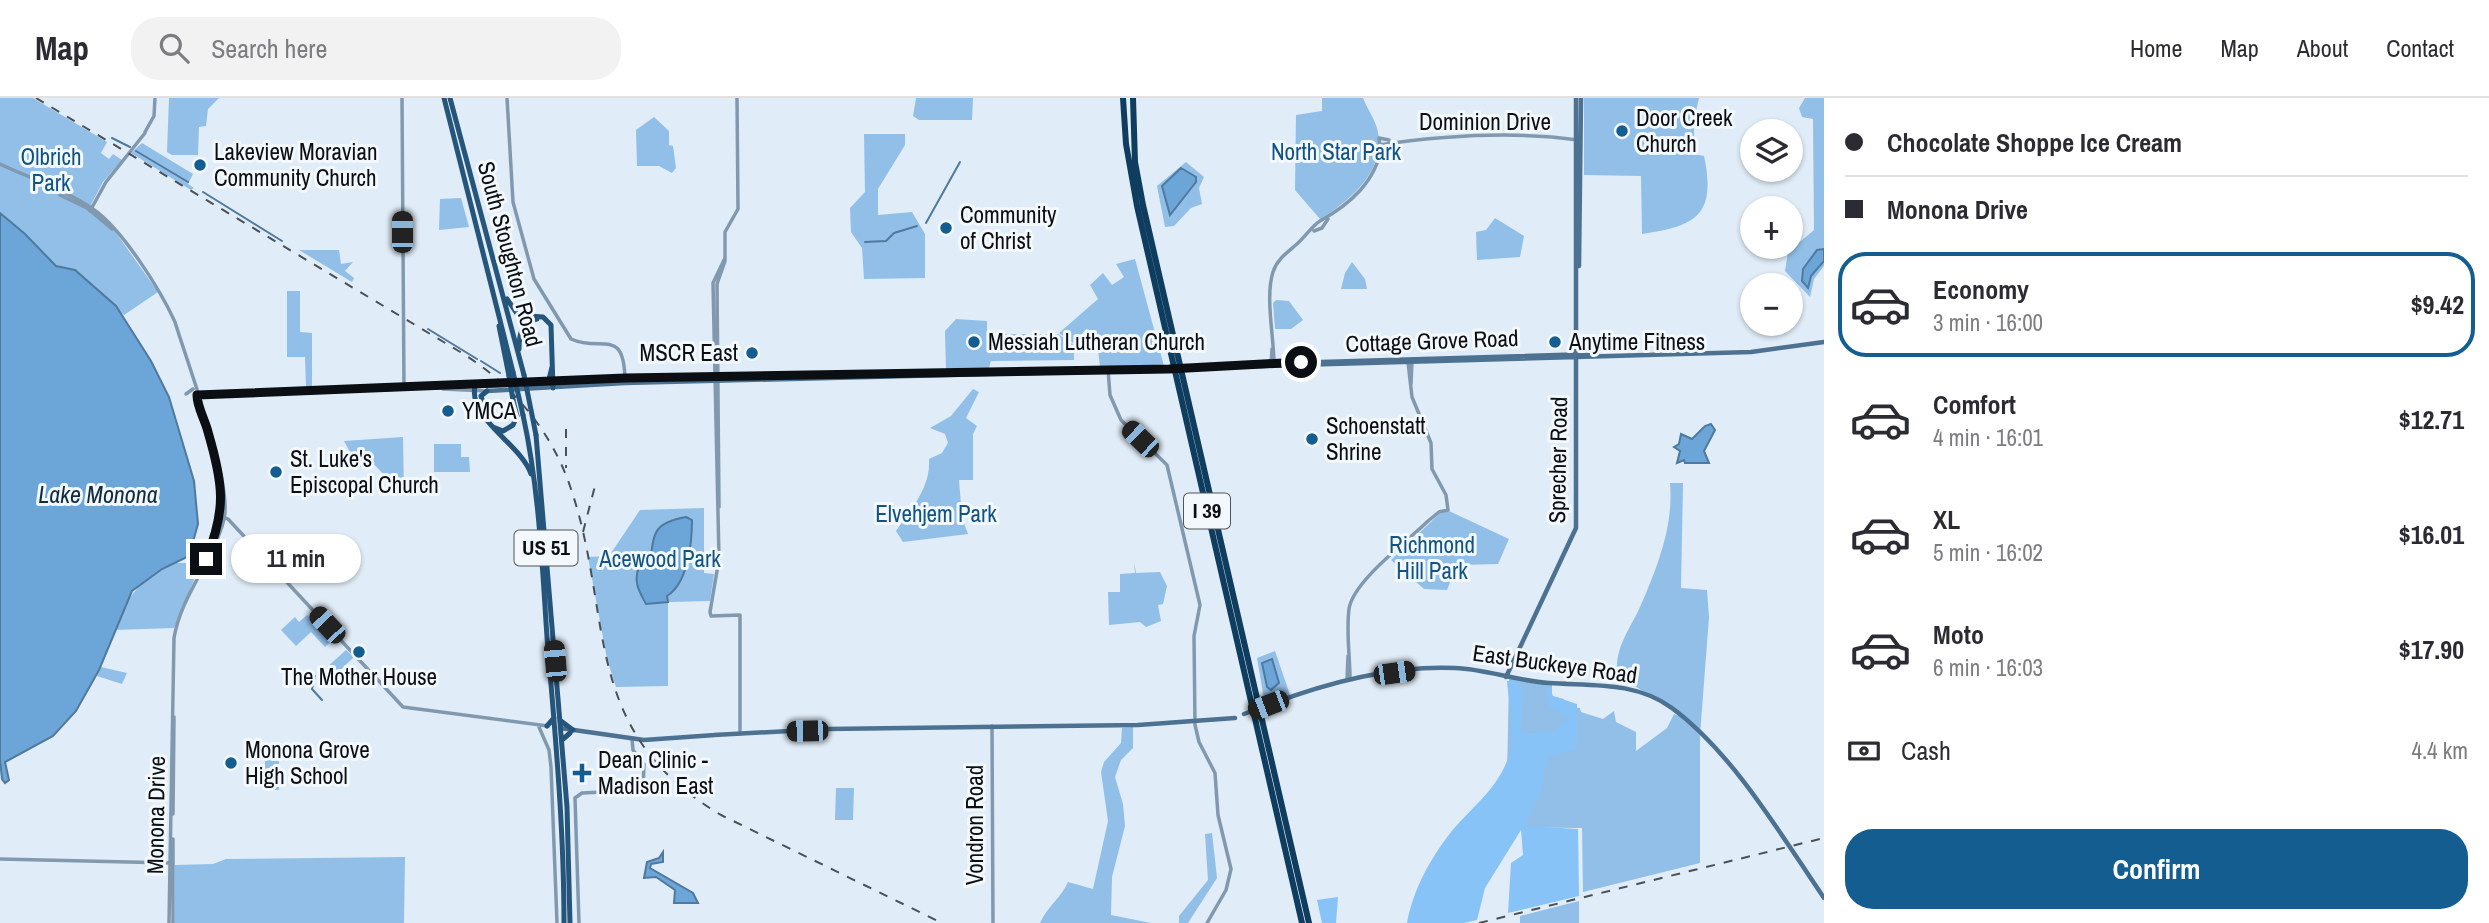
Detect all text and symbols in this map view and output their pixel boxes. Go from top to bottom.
search box [131,17,621,80]
text: Map [35,26,89,70]
icon: search [155,29,193,67]
text: Search here [211,31,327,66]
text: Home [2130,32,2182,64]
text: Map [2220,32,2259,64]
text: About [2297,32,2348,64]
text: Contact [2386,32,2454,64]
place label: Door Creek Church [1636,102,1733,159]
street label: Dominion Drive [1419,106,1551,137]
map controls [1740,119,1803,336]
button: layers [1740,119,1803,182]
marker: Door Creek Church [1614,123,1630,139]
text: Chocolate Shoppe Ice Cream [1887,125,2182,160]
place label: Lakeview Moravian Community Church [214,136,378,193]
park label: North Star Park [1271,136,1402,167]
park label: Olbrich Park [21,141,81,198]
marker: Lakeview Moravian Community Church [192,157,208,173]
street label: South Stoughton Road [471,158,550,350]
text: Monona Drive [1887,192,2028,227]
button: + [1740,196,1803,259]
place label: Community of Christ [960,199,1057,256]
car [392,211,413,253]
marker: Community of Christ [938,220,954,236]
text: Economy [1933,272,2029,307]
button: − [1740,273,1803,336]
icon: car [1849,273,1912,336]
text: $9.42 [2411,287,2464,322]
text: 3 min · 16:00 [1933,307,2043,338]
street label: Cottage Grove Road [1345,322,1519,359]
place label: Messiah Lutheran Church [988,326,1205,357]
place label: Anytime Fitness [1568,326,1705,357]
marker: Messiah Lutheran Church [966,334,982,350]
marker: Anytime Fitness [1547,334,1563,350]
place label: MSCR East [639,337,738,368]
marker: MSCR East [744,345,760,361]
route start [1285,346,1317,378]
text: Comfort [1933,387,2016,422]
icon: car [1849,388,1912,451]
place label: YMCA [462,395,517,426]
street label: Sprecher Road [1541,396,1574,524]
text: $12.71 [2399,402,2464,437]
marker: YMCA [440,403,456,419]
place label: Schoenstatt Shrine [1326,410,1426,467]
car [1118,417,1163,461]
text: 4 min · 16:01 [1933,422,2043,453]
marker: Schoenstatt Shrine [1304,431,1320,447]
place label: St. Luke's Episcopal Church [290,443,439,500]
marker: St. Luke's Episcopal Church [268,464,284,480]
water label: Lake Monona [38,478,158,510]
road number: I 39 [1184,494,1230,528]
park label: Elvehjem Park [875,498,997,529]
text: XL [1933,502,1960,537]
icon: car [1849,503,1912,566]
text: $16.01 [2399,517,2464,552]
park label: Richmond Hill Park [1389,529,1475,586]
road number: US 51 [514,531,578,566]
callout: 11 min [230,534,360,584]
text: 5 min · 16:02 [1933,537,2043,568]
route end [190,543,222,575]
text: 11 min [267,543,325,574]
park label: Acewood Park [598,543,721,574]
car [305,602,350,648]
text: Moto [1933,617,1984,652]
icon: car [1849,618,1912,681]
text: $17.90 [2399,632,2464,667]
street label: East Buckeye Road [1471,637,1639,690]
car [543,639,568,683]
marker: The Mother House [351,644,367,660]
text: 6 min · 16:03 [1933,652,2043,683]
car [1372,660,1417,686]
place label: The Mother House [281,661,437,692]
car [1245,688,1292,722]
car [786,720,829,742]
icon: cash [1845,732,1883,770]
text: Cash [1901,733,1951,768]
place label: Monona Grove High School [245,734,370,791]
text: 4.4 km [2411,735,2468,766]
place label: Dean Clinic - Madison East [598,744,713,801]
marker: Monona Grove High School [223,755,239,771]
street label: Monona Drive [139,756,172,874]
marker: Dean Clinic - Madison East [572,763,592,783]
street label: Vondron Road [959,765,990,885]
button: Confirm [1845,829,2468,909]

